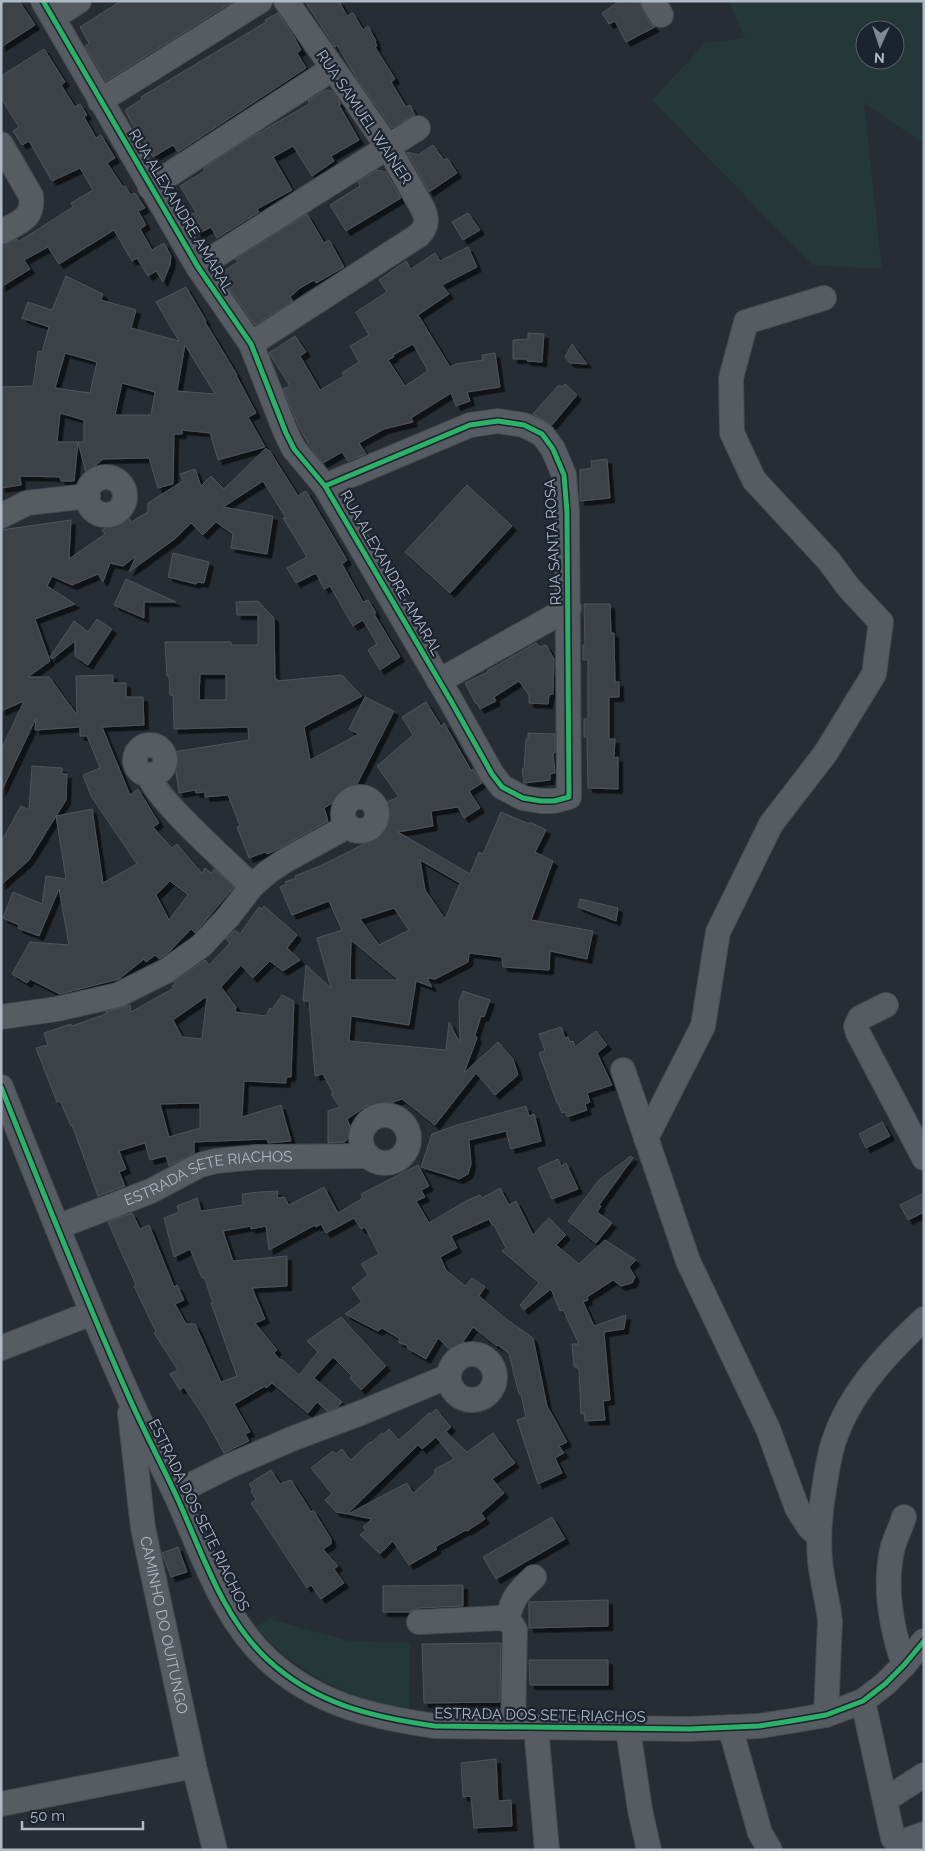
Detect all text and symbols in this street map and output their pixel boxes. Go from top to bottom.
north arrow [855,20,905,70]
street label: RUA SAMUEL WAINER [312,47,416,188]
text: N [874,50,885,66]
street label: RUA ALEXANDRE AMARAL [125,126,237,296]
street label: RUA SANTA ROSA [541,478,565,606]
street label: RUA ALEXANDRE AMARAL [336,487,446,659]
street label: ESTRADA SETE RIACHOS [122,1148,293,1209]
street label: ESTRADA DOS SETE RIACHOS [145,1416,253,1614]
street label: CAMINHO DO OUITUNGO [136,1535,192,1716]
street label: ESTRADA DOS SETE RIACHOS [434,1704,646,1726]
scale bar [22,1798,144,1830]
text: 50 m [30,1807,65,1825]

